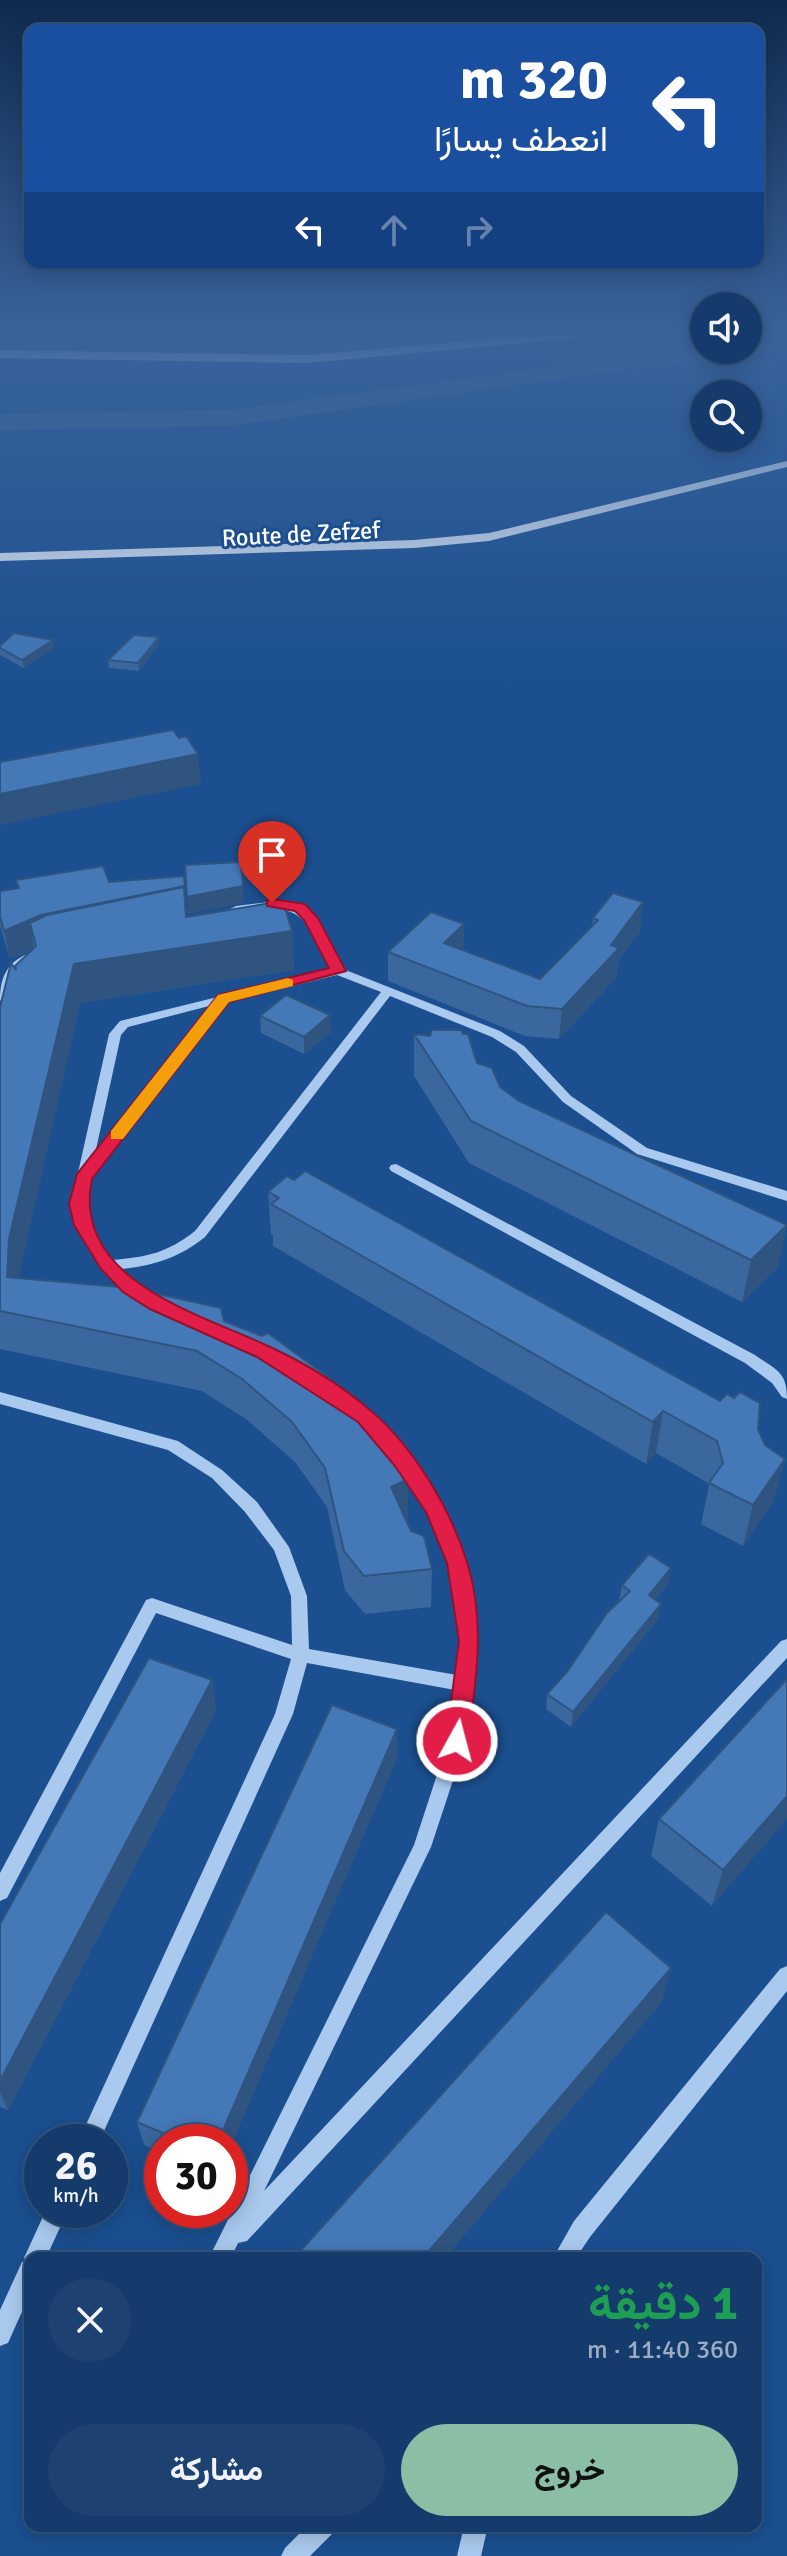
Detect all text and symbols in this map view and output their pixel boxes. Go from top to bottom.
text: 320 m [460,45,608,114]
icon: left [636,56,740,160]
text: انعطف يسارًا [434,117,608,162]
icon: left [288,208,332,252]
icon: ahead [372,208,416,252]
icon: right [456,208,500,252]
map controls [690,292,762,452]
button: sound [690,292,762,364]
button: search [690,380,762,452]
street label: Route de Zefzef [221,515,382,553]
pin [238,821,306,903]
icon: arrive [250,833,294,877]
position arrow [415,1699,499,1783]
speed limit sign: 30 [144,2124,248,2228]
text: 26 [54,2141,98,2191]
text: km/h [53,2183,99,2208]
text: 1 دقيقة [588,2274,738,2333]
button: close [48,2278,132,2362]
text: 360 m · 11:40 [587,2334,738,2366]
button: مشاركة [48,2424,385,2516]
button: خروج [401,2424,738,2516]

